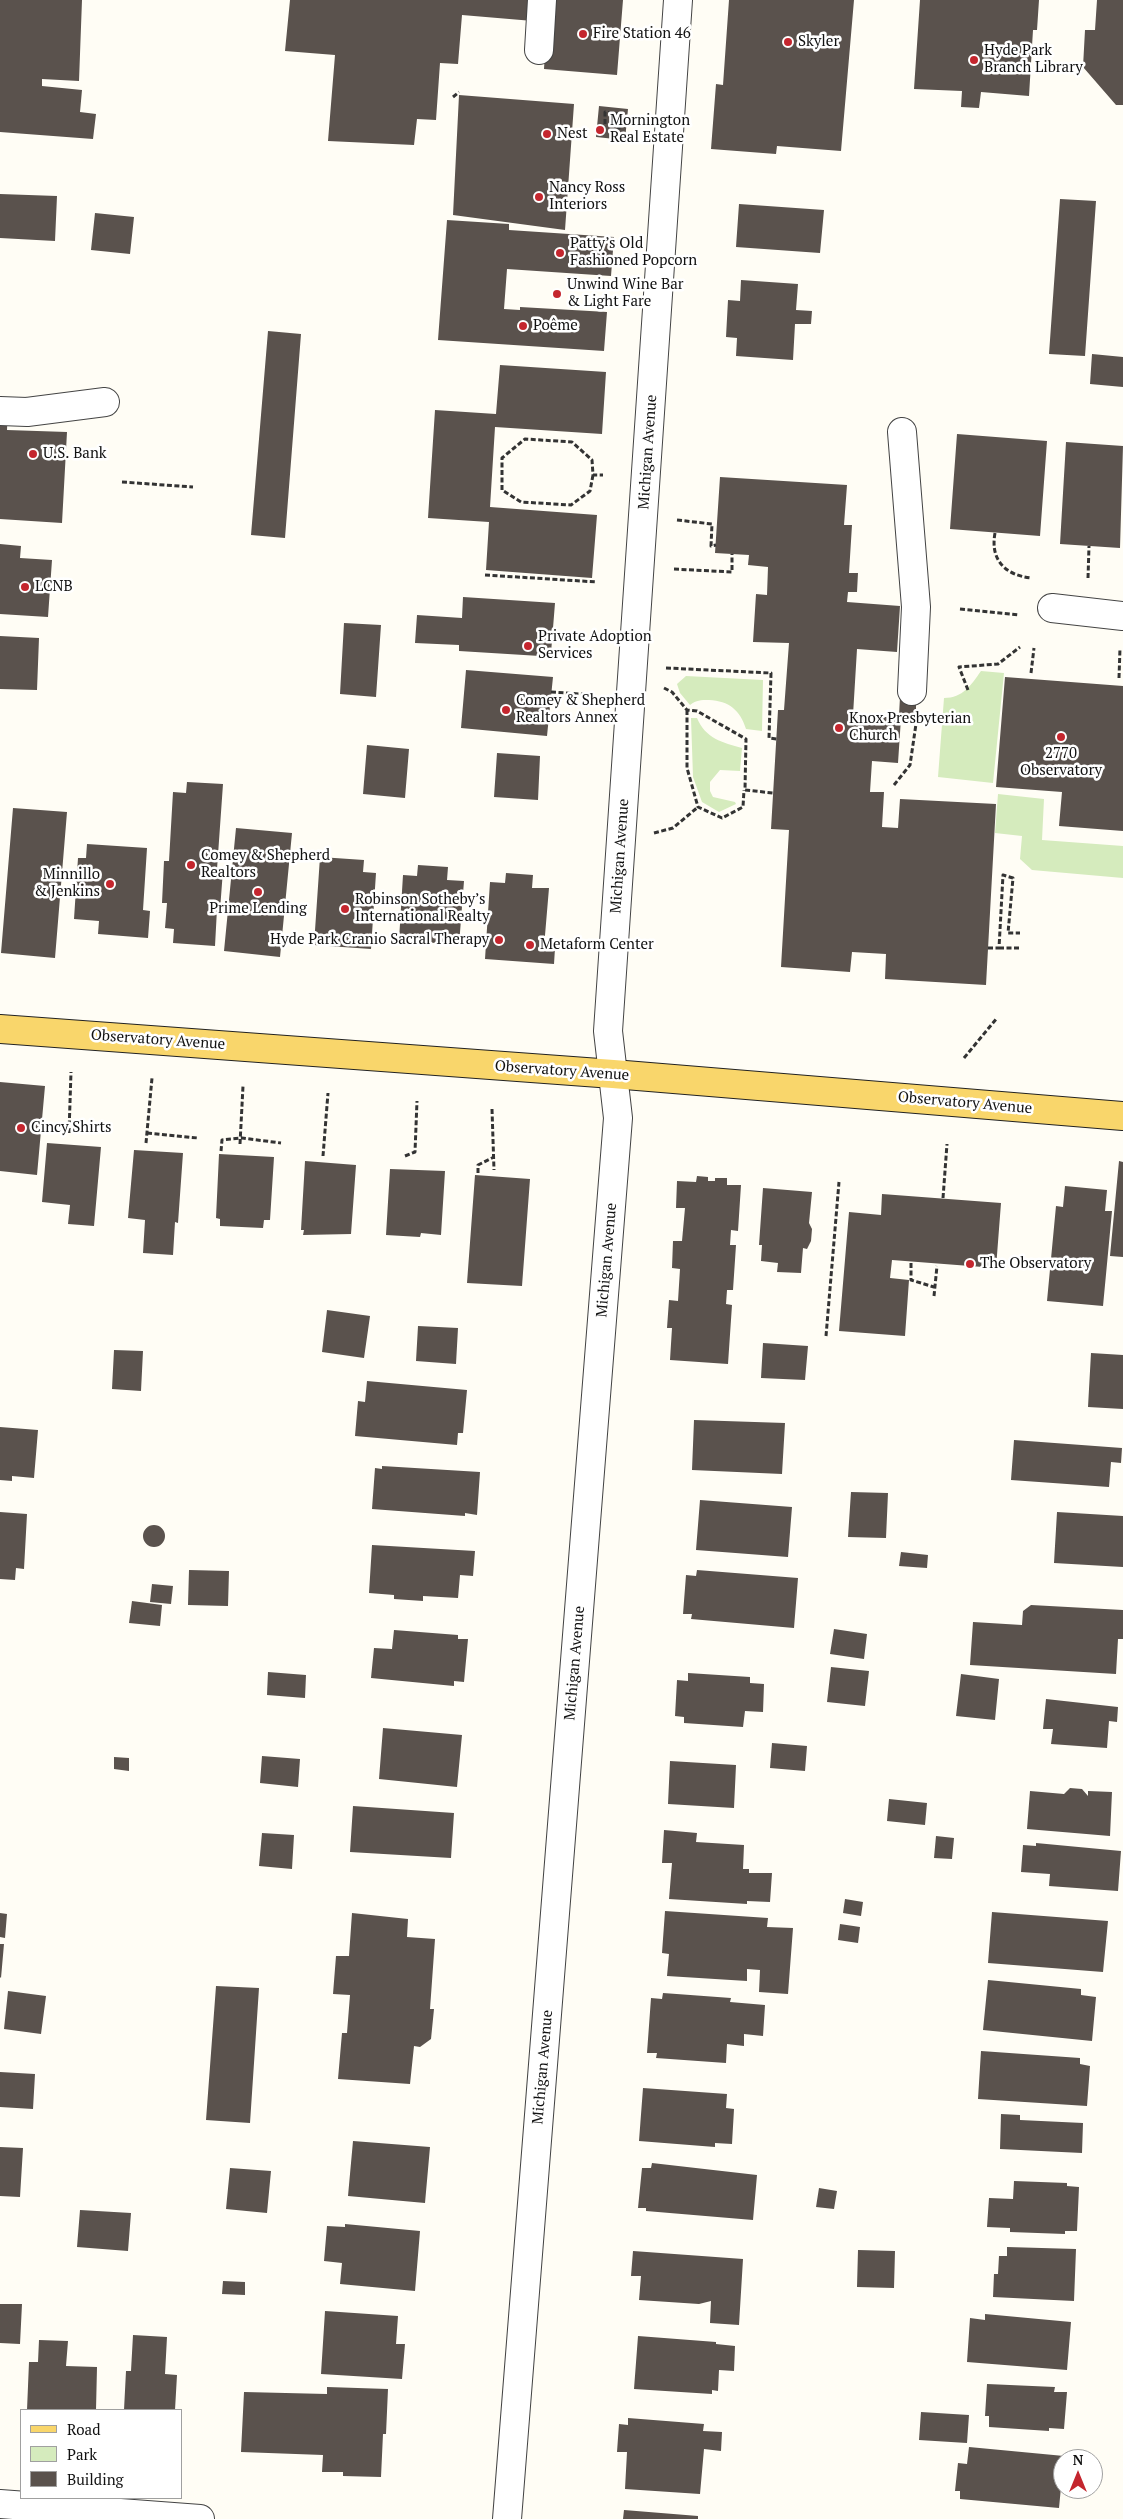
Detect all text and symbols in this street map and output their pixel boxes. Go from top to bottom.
place label: Fire Station 46 [593,25,691,43]
marker: Fire Station 46 [577,28,589,40]
place label: Skyler [798,33,839,51]
marker: Skyler [782,36,794,48]
place label: Hyde Park Branch Library [984,42,1083,77]
marker: Hyde Park Branch Library [968,54,980,66]
place label: Mornington Real Estate [610,112,690,147]
marker: Mornington Real Estate [594,124,606,136]
place label: Nest [557,125,588,143]
marker: Nest [541,128,553,140]
place label: Nancy Ross Interiors [549,179,625,214]
marker: Nancy Ross Interiors [533,191,545,203]
place label: Patty’s Old Fashioned Popcorn [570,235,697,270]
marker: Patty’s Old Fashioned Popcorn [554,247,566,259]
place label: Unwind Wine Bar & Light Fare [567,276,683,311]
marker: Unwind Wine Bar & Light Fare [551,288,563,300]
place label: Poême [533,317,578,335]
marker: Poême [517,320,529,332]
street label: Michigan Avenue [635,394,661,510]
place label: U.S. Bank [43,445,107,463]
marker: U.S. Bank [27,448,39,460]
place label: LCNB [35,578,73,596]
marker: LCNB [19,581,31,593]
place label: Private Adoption Services [538,628,652,663]
marker: Private Adoption Services [522,640,534,652]
place label: Comey & Shepherd Realtors Annex [516,692,645,727]
marker: Comey & Shepherd Realtors Annex [500,704,512,716]
place label: Knox Presbyterian Church [849,710,971,745]
marker: Knox Presbyterian Church [833,722,845,734]
marker: 2770 Observatory [1055,731,1067,743]
place label: 2770 Observatory [1020,745,1102,780]
street label: Michigan Avenue [607,798,633,914]
place label: Comey & Shepherd Realtors [201,847,330,882]
marker: Comey & Shepherd Realtors [185,859,197,871]
place label: Minnillo & Jenkins [34,866,100,901]
marker: Minnillo & Jenkins [104,878,116,890]
marker: Prime Lending [252,886,264,898]
place label: Robinson Sotheby’s International Realty [355,891,490,926]
place label: Prime Lending [209,900,307,918]
marker: Robinson Sotheby’s International Realty [339,903,351,915]
place label: Hyde Park Cranio Sacral Therapy [270,931,489,949]
marker: Hyde Park Cranio Sacral Therapy [493,934,505,946]
place label: Metaform Center [540,936,654,954]
marker: Metaform Center [524,939,536,951]
street label: Observatory Avenue [90,1026,226,1054]
street label: Observatory Avenue [494,1057,630,1085]
street label: Observatory Avenue [897,1088,1033,1118]
place label: Cincy Shirts [31,1119,111,1137]
marker: Cincy Shirts [15,1122,27,1134]
street label: Michigan Avenue [593,1202,621,1318]
place label: The Observatory [980,1255,1091,1273]
marker: The Observatory [964,1258,976,1270]
street label: Michigan Avenue [561,1605,589,1721]
street label: Michigan Avenue [529,2009,557,2125]
legend [20,2409,182,2499]
text: Road [67,2419,100,2439]
text: Park [67,2444,97,2464]
north arrow [1053,2449,1103,2499]
text: N [1073,2450,1083,2469]
text: Building [67,2469,124,2489]

